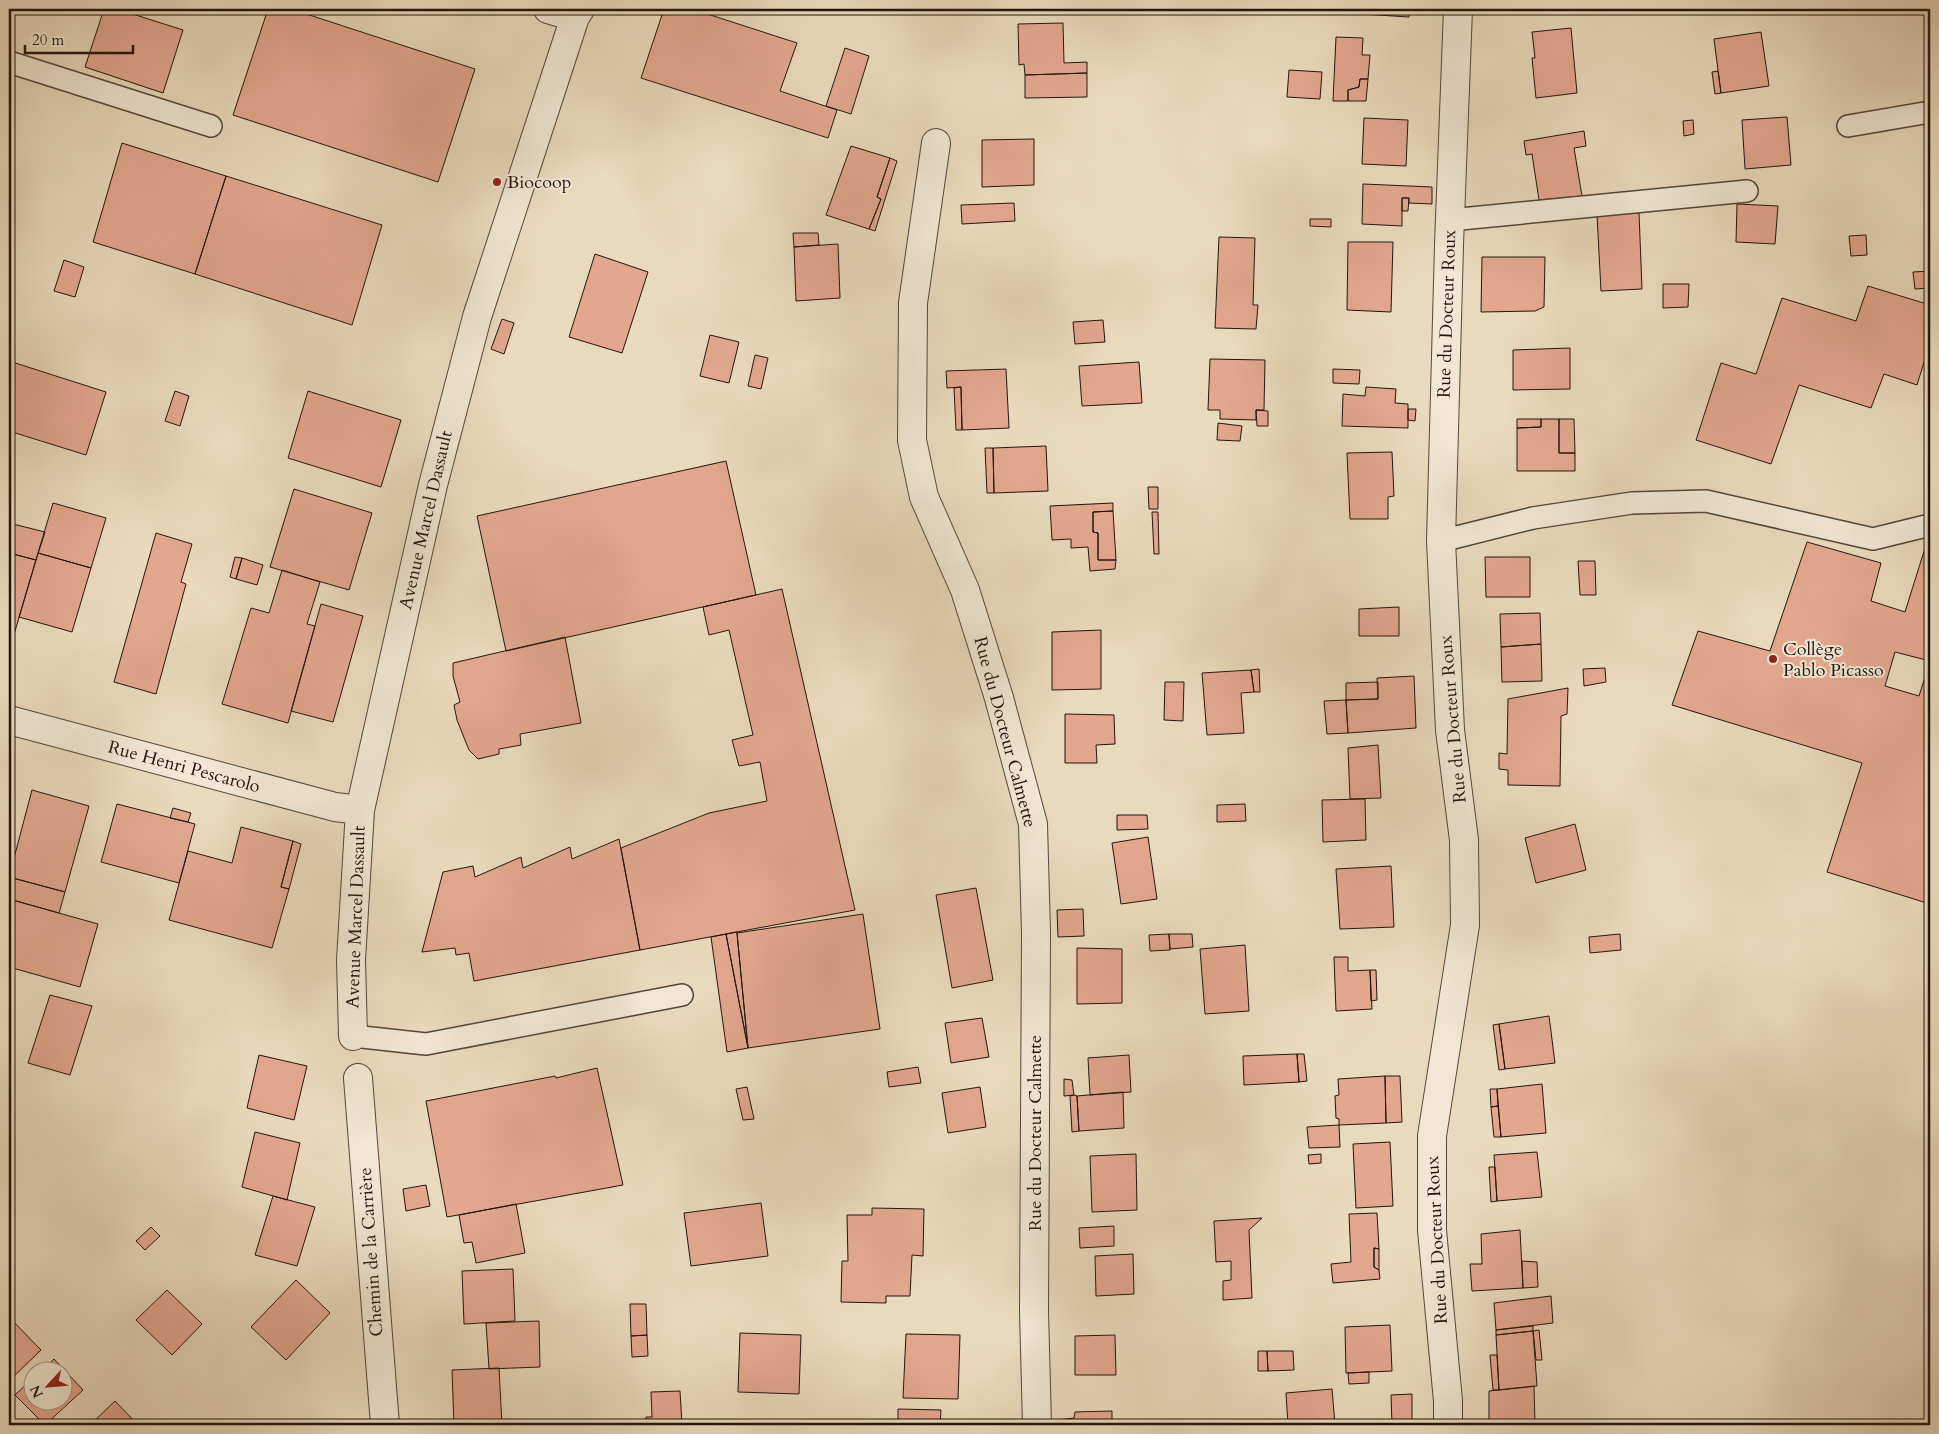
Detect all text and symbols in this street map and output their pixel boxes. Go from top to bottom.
scale bar [25,22,132,54]
text: 20 m [32,30,64,50]
place label: Biocoop [507,170,571,195]
marker: Biocoop [491,176,503,188]
street label: Rue du Docteur Roux [1432,229,1462,399]
street label: Avenue Marcel Dassault [393,428,459,612]
street label: Rue du Docteur Calmette [968,634,1042,830]
street label: Rue du Docteur Roux [1433,634,1473,804]
place label: Collège Pablo Picasso [1783,637,1884,683]
marker: Collège Pablo Picasso [1767,653,1779,665]
street label: Rue Henri Pescarolo [105,735,263,799]
street label: Avenue Marcel Dassault [340,825,372,1009]
street label: Rue du Docteur Calmette [1023,1035,1048,1231]
street label: Rue du Docteur Roux [1420,1155,1454,1325]
street label: Chemin de la Carrière [353,1167,389,1337]
north arrow [22,1362,72,1412]
text: N [26,1382,48,1401]

